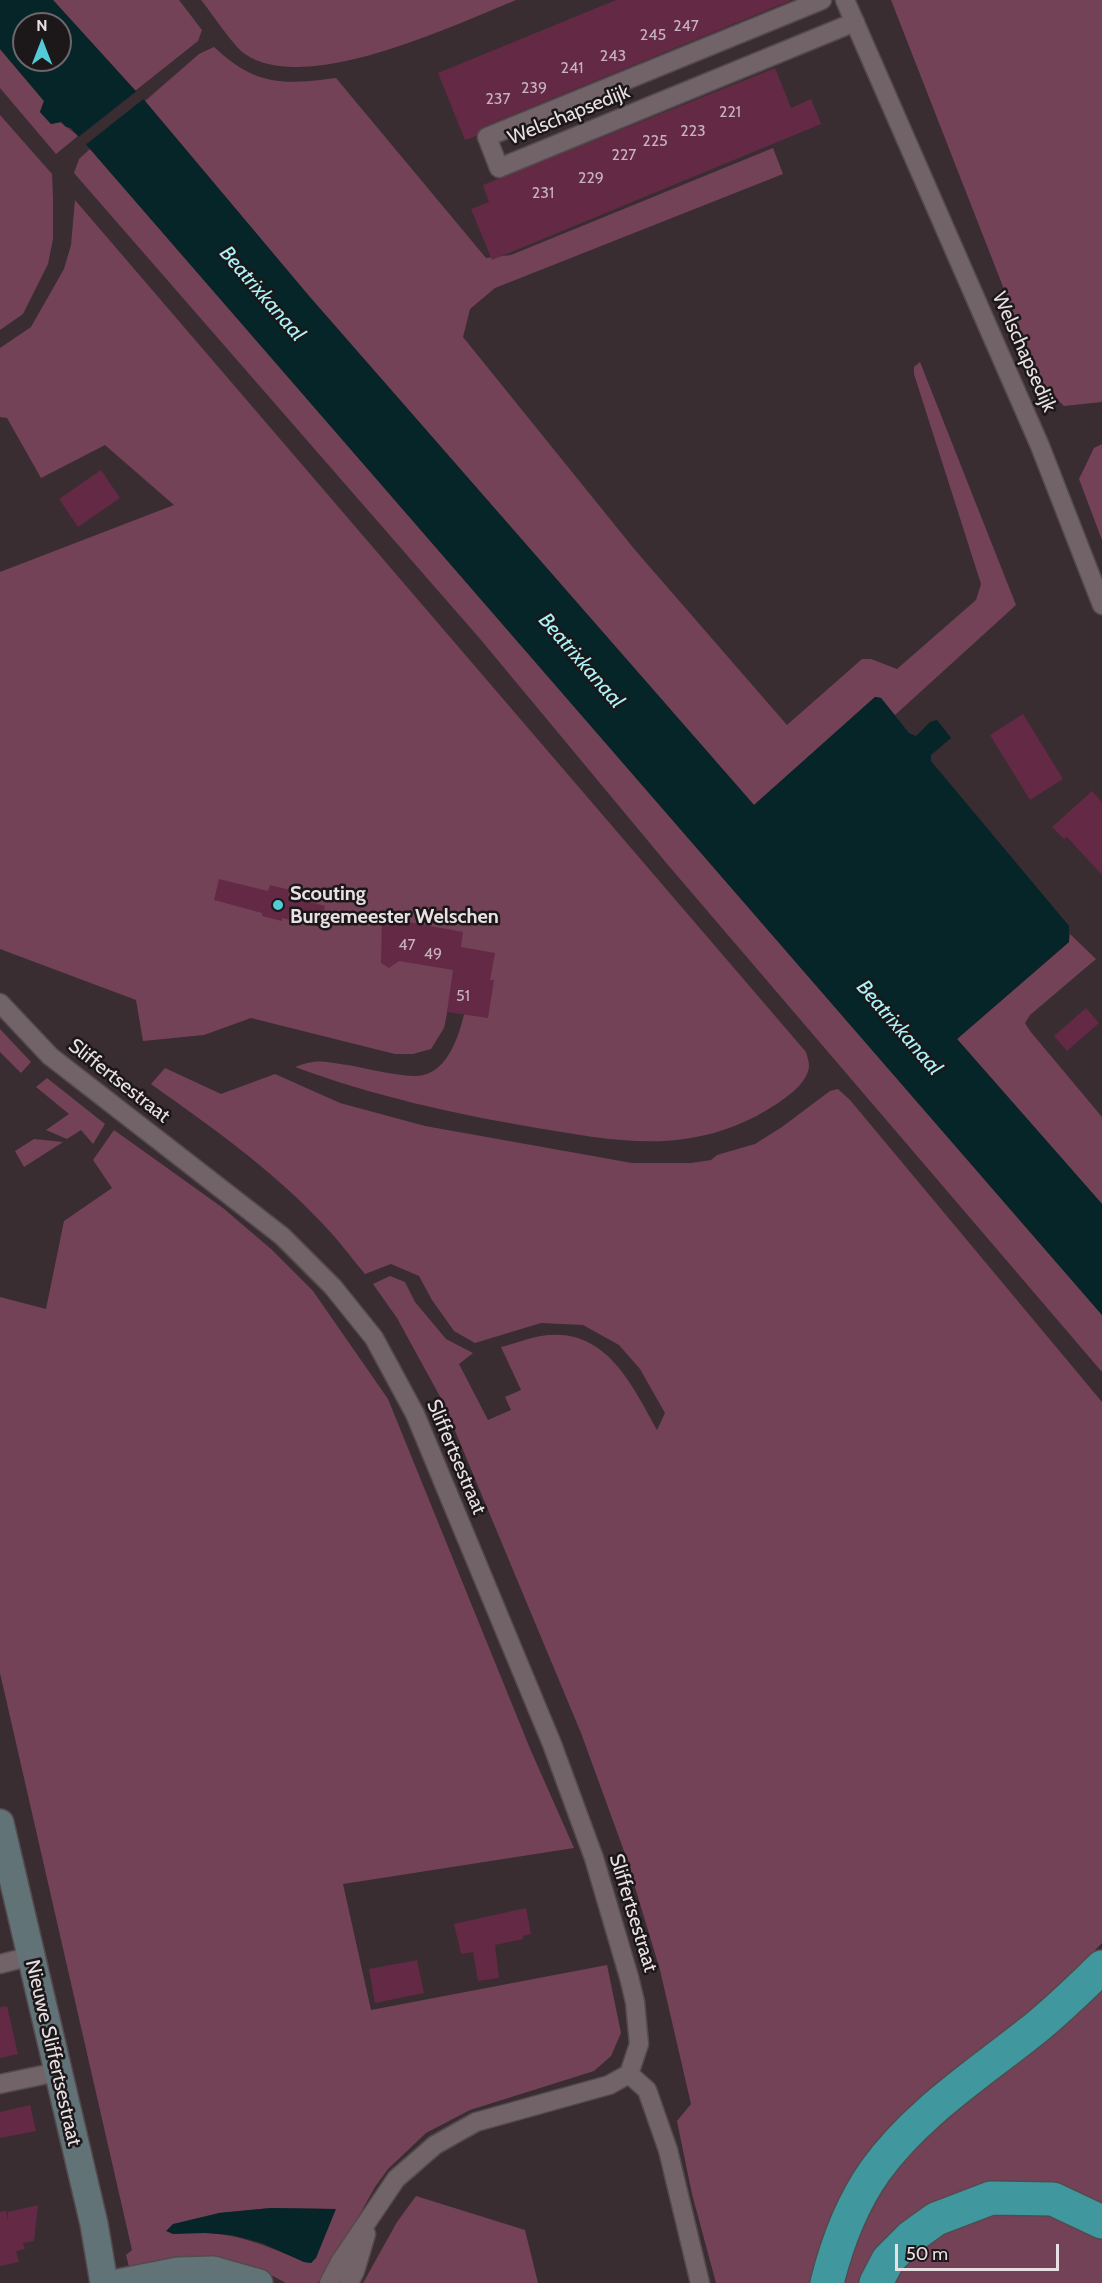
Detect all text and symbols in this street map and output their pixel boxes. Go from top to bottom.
north arrow [12,12,72,72]
text: N [36,16,48,35]
house number: 247 [673,16,699,36]
house number: 245 [640,25,666,45]
house number: 243 [600,46,626,66]
house number: 241 [561,58,583,78]
house number: 239 [521,78,547,98]
street label: Welschapsedijk [505,80,633,150]
house number: 237 [485,89,511,109]
house number: 221 [719,102,741,122]
house number: 223 [680,121,706,141]
house number: 225 [642,131,668,151]
house number: 227 [612,145,636,165]
house number: 229 [578,168,604,188]
house number: 231 [532,183,554,203]
water label: Beatrixkanaal [214,241,310,347]
street label: Welschapsedijk [987,288,1061,416]
water label: Beatrixkanaal [533,608,629,714]
place label: Scouting Burgemeester Welschen [290,882,499,929]
marker: Scouting Burgemeester Welschen [271,898,285,912]
house number: 47 [398,935,416,955]
house number: 49 [424,944,442,964]
water label: Beatrixkanaal [851,975,947,1081]
house number: 51 [456,986,470,1006]
street label: Sliffertsestraat [63,1034,175,1128]
street label: Sliffertsestraat [421,1396,491,1518]
street label: Sliffertsestraat [604,1851,662,1975]
street label: Nieuwe Sliffertsestraat [20,1958,86,2148]
scale bar [898,2232,1062,2270]
text: 50 m [906,2243,948,2265]

